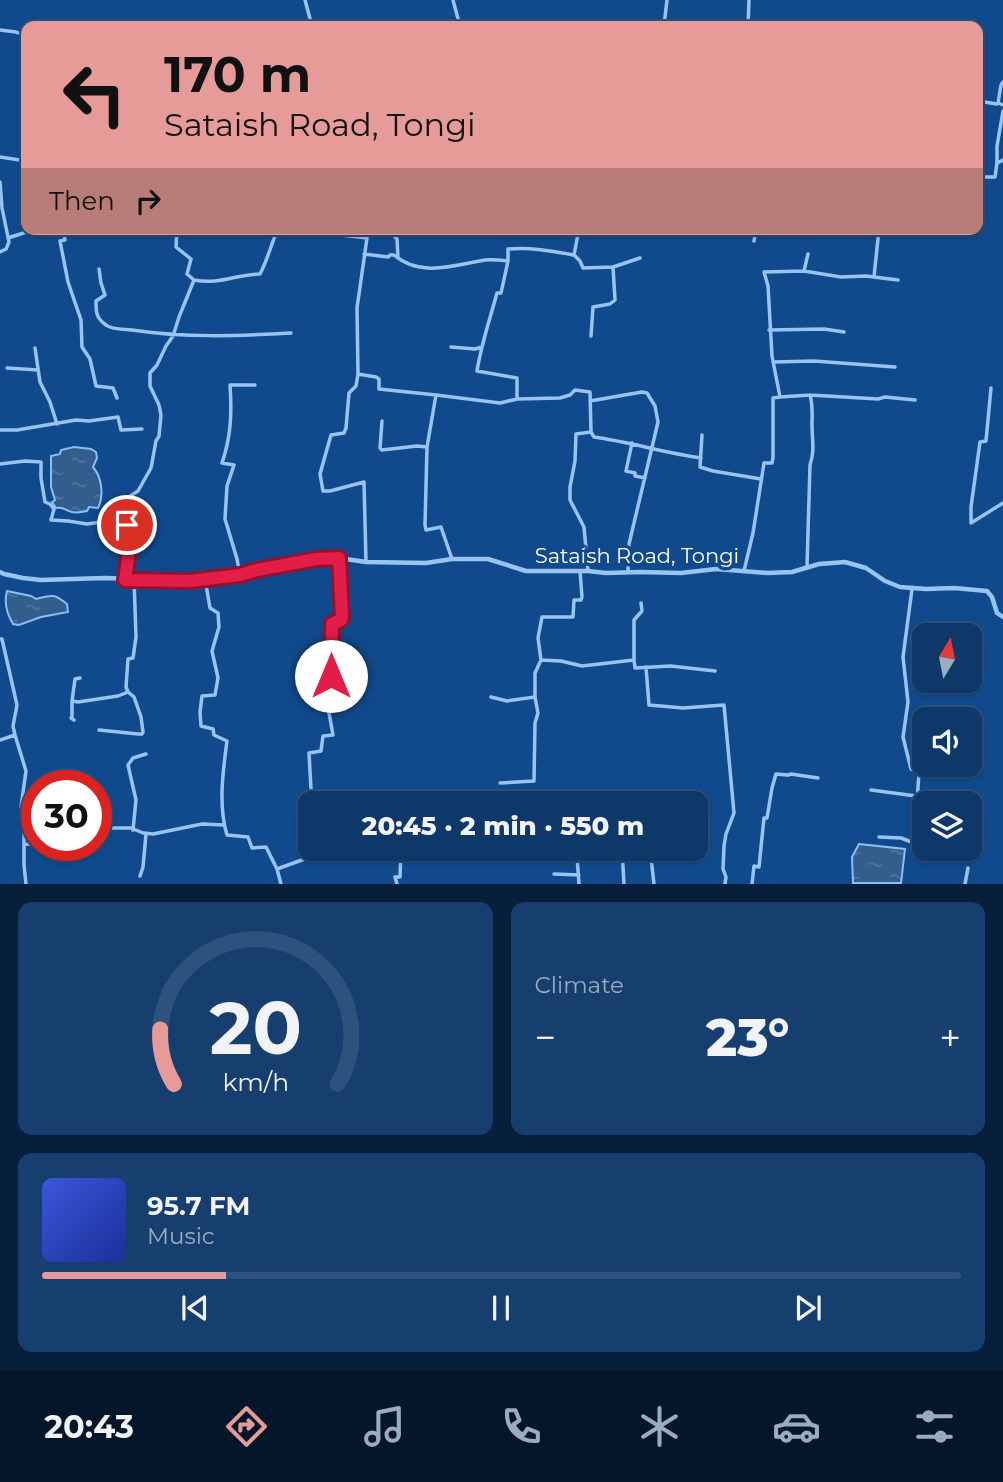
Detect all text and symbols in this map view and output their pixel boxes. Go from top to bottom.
text: 170 m [164,45,311,104]
icon: left [49,49,140,140]
text: Sataish Road, Tongi [164,105,476,144]
icon: right [129,182,167,220]
text: Then [49,185,115,217]
pin [97,495,157,555]
icon: arrive [108,506,146,544]
street label: Sataish Road, Tongi [535,543,739,568]
north arrow [912,623,982,693]
map controls [912,623,982,861]
position arrow [294,639,368,713]
button: sound [912,707,982,777]
speed limit sign: 30 [21,770,112,861]
button: layers [912,791,982,861]
text: 20:45 · 2 min · 550 m [362,810,644,842]
text: Climate [535,971,624,999]
text: 20 [209,985,301,1073]
text: 23° [706,1006,789,1069]
text: − [535,1014,556,1061]
text: + [939,1014,961,1061]
text: km/h [222,1067,289,1097]
text: 95.7 FM [147,1190,250,1222]
text: Music [147,1222,215,1250]
icon: previous [176,1289,214,1327]
icon: pause [482,1289,520,1327]
icon: next [789,1289,827,1327]
icon: directions [222,1402,271,1451]
icon: music [360,1402,409,1451]
icon: phone [497,1402,546,1451]
icon: climate [635,1402,684,1451]
icon: car [772,1402,821,1451]
icon: filters [910,1402,959,1451]
text: 20:43 [44,1407,134,1446]

